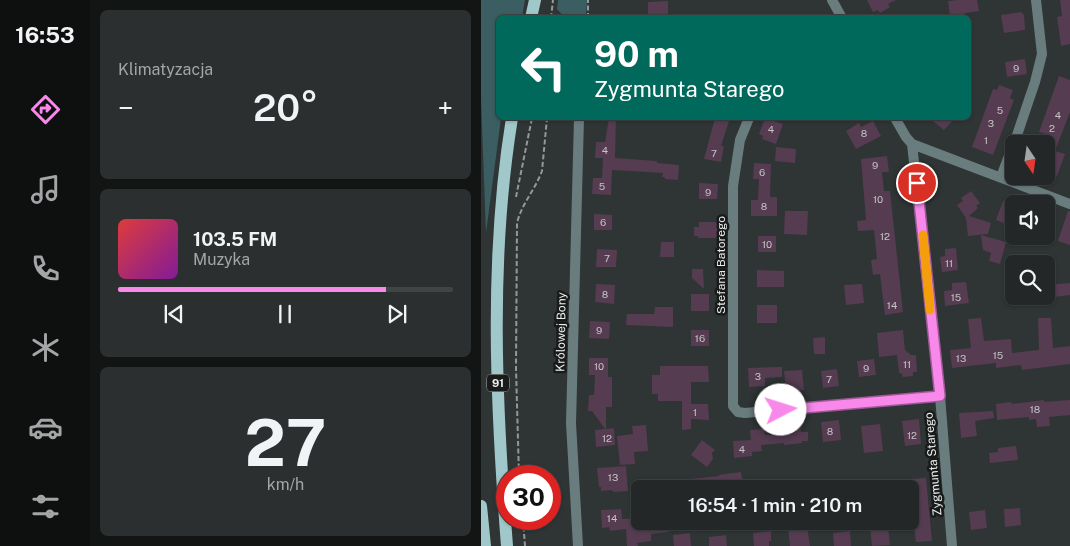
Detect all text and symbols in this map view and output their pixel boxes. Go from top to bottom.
text: 16:53 [15,22,75,48]
text: 90 m [594,34,679,75]
icon: left [511,35,576,100]
text: Klimatyzacja [118,60,213,79]
house number: 9 [1013,62,1019,74]
text: Zygmunta Starego [594,76,785,102]
text: 20° [253,85,318,130]
text: − [118,91,134,124]
text: + [437,91,453,124]
icon: directions [28,92,63,127]
house number: 5 [997,104,1003,116]
house number: 4 [1055,109,1061,121]
house number: 3 [988,117,994,129]
house number: 2 [1049,122,1055,134]
house number: 4 [768,123,774,135]
house number: 8 [861,127,867,139]
house number: 1 [984,134,988,146]
north arrow [1005,135,1055,185]
map controls [1005,135,1055,305]
house number: 4 [602,144,608,156]
house number: 7 [711,147,717,159]
house number: 9 [872,159,878,171]
pin [896,162,938,204]
house number: 6 [759,166,765,178]
icon: arrive [903,169,931,197]
icon: music [28,172,63,207]
house number: 5 [599,180,605,192]
house number: 9 [705,186,711,198]
house number: 10 [873,193,883,205]
button: sound [1005,195,1055,245]
house number: 8 [761,200,767,212]
house number: 6 [600,216,606,228]
street label: Stefana Batorego [714,216,728,314]
text: 103.5 FM [193,228,277,250]
house number: 12 [880,230,890,242]
house number: 10 [762,238,772,250]
text: Muzyka [193,250,250,269]
icon: phone [28,251,63,286]
house number: 7 [604,252,610,264]
button: search [1005,255,1055,305]
house number: 11 [945,257,953,269]
house number: 8 [602,288,608,300]
street label: Królowej Bony [553,291,569,372]
house number: 15 [951,291,961,303]
house number: 14 [887,299,897,311]
icon: previous [160,300,188,328]
icon: pause [271,300,299,328]
icon: next [383,300,411,328]
house number: 9 [596,324,602,336]
icon: climate [28,330,63,365]
house number: 16 [695,332,705,344]
house number: 15 [993,349,1003,361]
house number: 13 [956,352,966,364]
house number: 11 [903,358,911,370]
house number: 10 [594,360,604,372]
house number: 9 [863,362,869,374]
house number: 3 [755,370,761,382]
house number: 7 [826,373,832,385]
road number: 91 [487,374,509,392]
position arrow [754,383,806,435]
house number: 18 [1030,403,1040,415]
text: 27 [245,404,326,481]
house number: 1 [693,406,697,418]
icon: car [28,410,63,445]
street label: Zygmunta Starego [921,411,945,516]
house number: 8 [827,425,833,437]
house number: 12 [907,429,917,441]
house number: 12 [602,432,612,444]
house number: 4 [739,443,745,455]
speed limit sign: 30 [496,465,561,530]
house number: 13 [608,471,618,483]
text: km/h [267,475,304,494]
icon: filters [28,489,63,524]
text: 16:54 · 1 min · 210 m [688,494,862,516]
house number: 14 [607,512,617,524]

